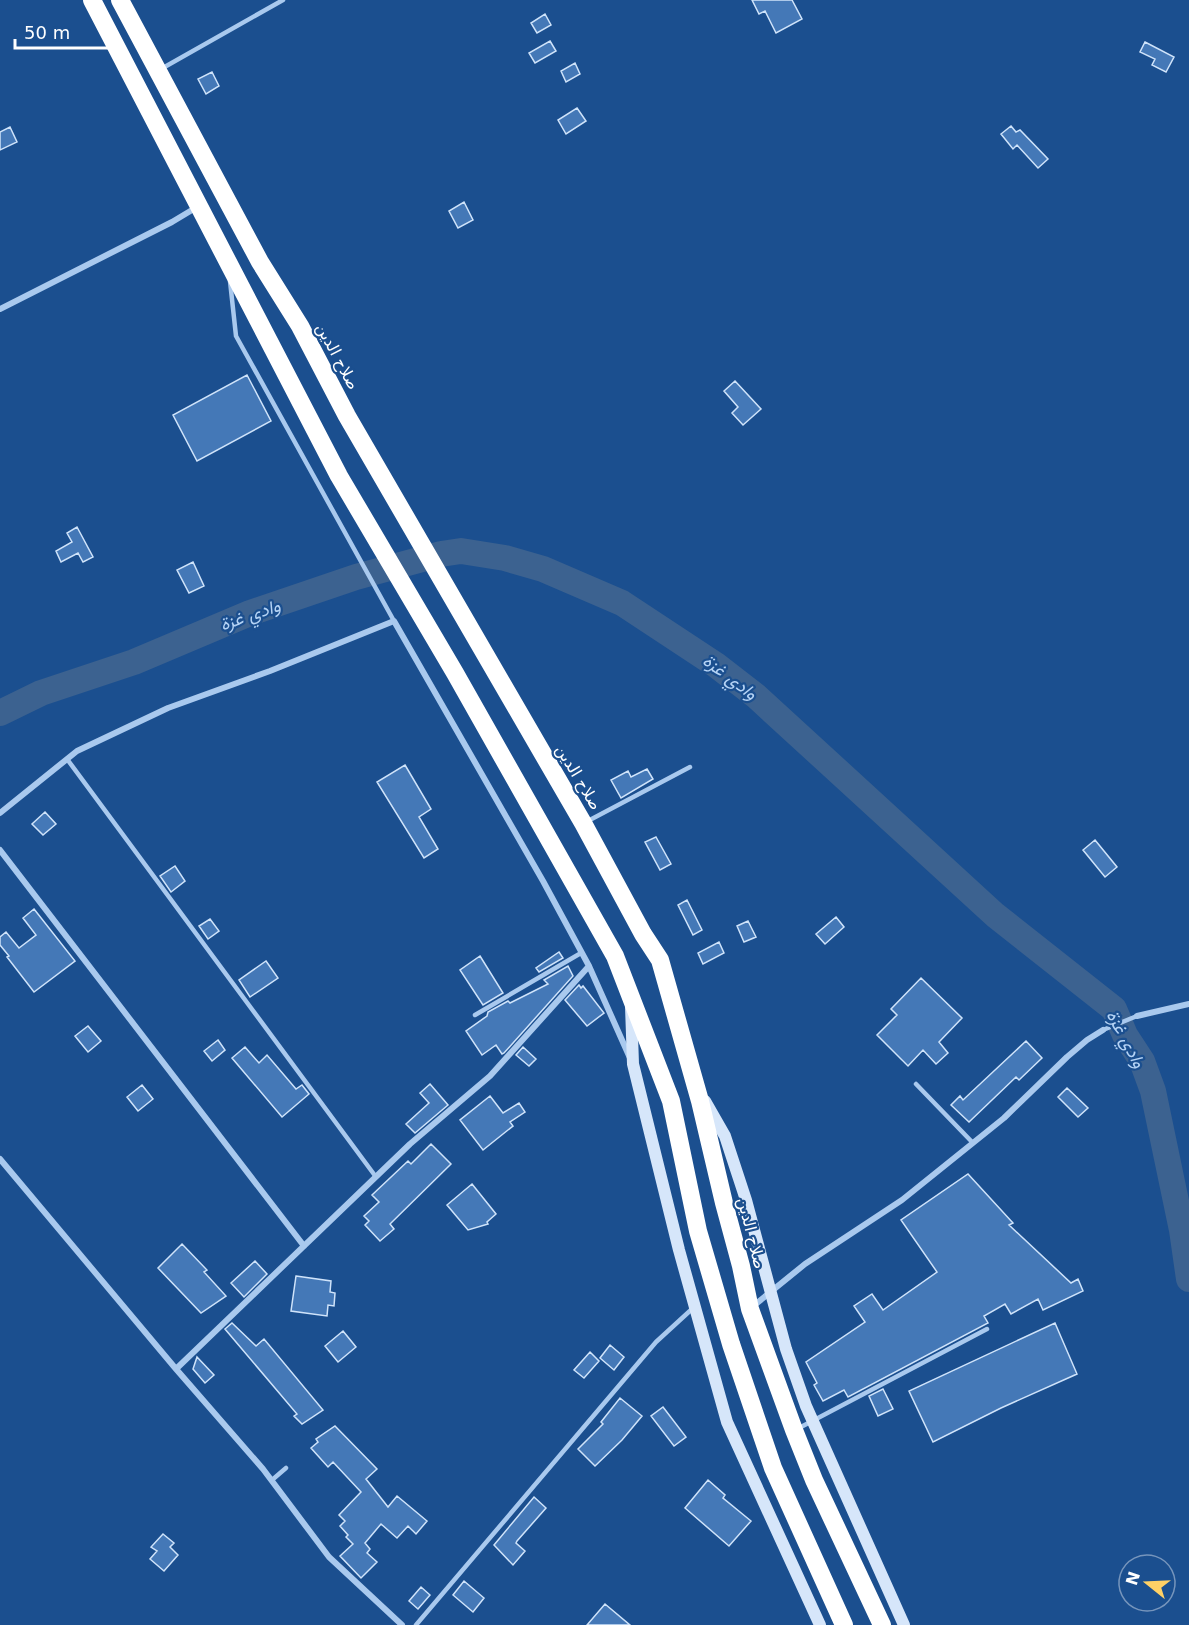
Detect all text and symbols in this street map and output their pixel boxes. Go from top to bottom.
scale bar [15,12,120,50]
text: 50 m [24,22,70,43]
street label: صلاح الدين [311,320,363,393]
water label: وادي غزة [217,594,284,639]
water label: وادي غزة [696,649,762,708]
street label: صلاح الدين [551,741,605,814]
water label: وادي غزة [1098,1006,1150,1074]
street label: صلاح الدين [733,1195,770,1271]
north arrow [1117,1553,1177,1613]
text: N [1122,1569,1144,1588]

